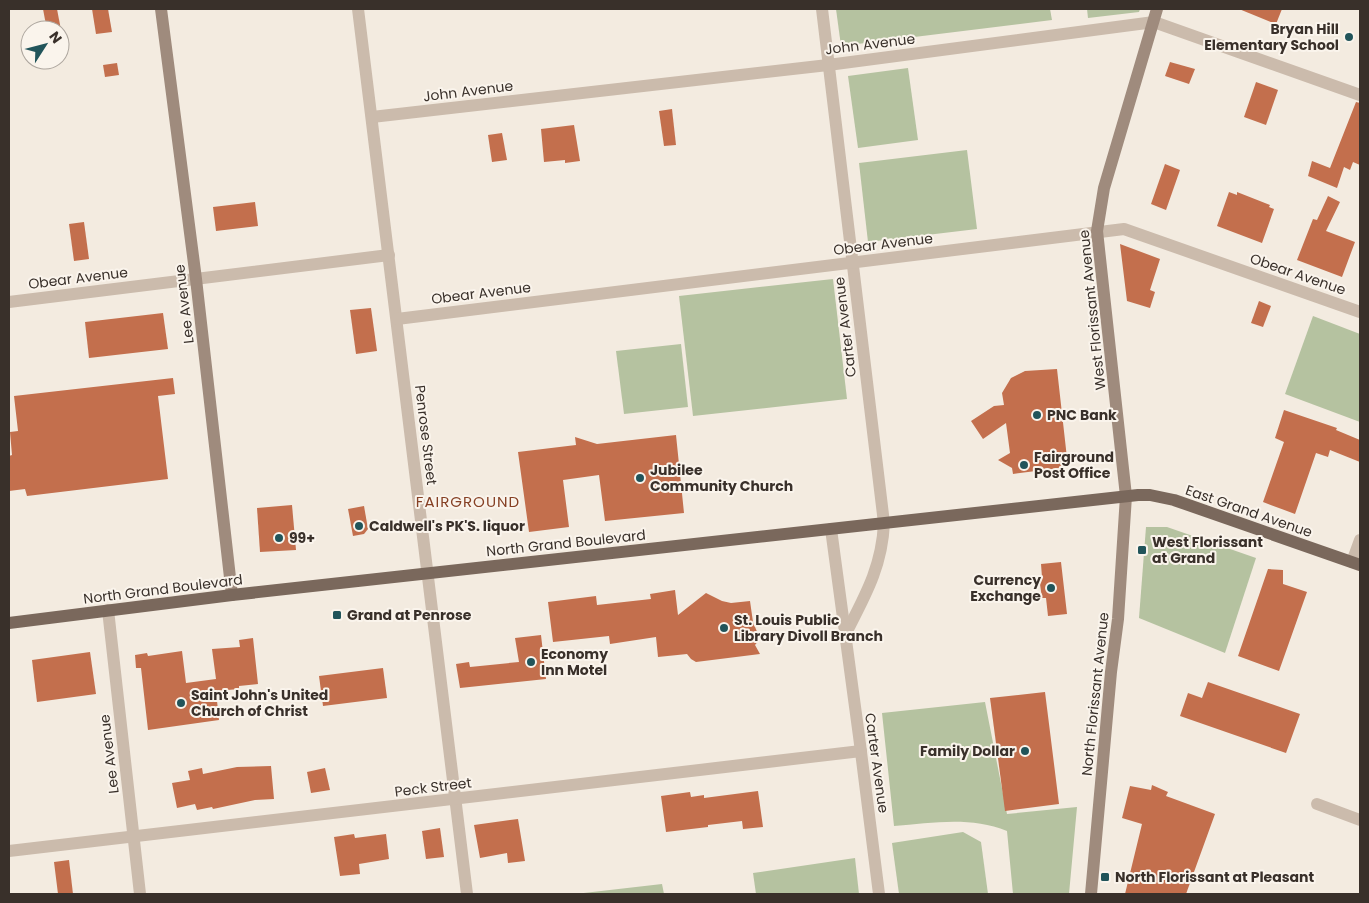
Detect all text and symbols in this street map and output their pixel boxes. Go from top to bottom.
place label: Bryan Hill Elementary School [1204,19,1339,55]
north arrow [20,20,70,70]
text: N [44,27,67,47]
street label: John Avenue [824,29,917,59]
marker: Bryan Hill Elementary School [1343,31,1355,43]
street label: John Avenue [422,76,515,106]
street label: Obear Avenue [832,228,934,260]
street label: West Florissant Avenue [1074,229,1110,391]
street label: Obear Avenue [1247,248,1349,300]
street label: Obear Avenue [27,262,129,294]
street label: Lee Avenue [169,263,199,345]
street label: Carter Avenue [829,275,861,378]
street label: Obear Avenue [430,277,532,309]
street label: Penrose Street [410,384,442,486]
place label: PNC Bank [1047,405,1117,425]
marker: PNC Bank [1031,409,1043,421]
place label: Fairground Post Office [1034,447,1114,483]
marker: Fairground Post Office [1018,459,1030,471]
place label: Jubilee Community Church [650,460,793,496]
marker: Jubilee Community Church [634,472,646,484]
street label: East Grand Avenue [1183,480,1315,542]
district label: FAIRGROUND [416,491,520,512]
place label: Caldwell's PK'S. liquor [369,516,525,536]
marker: Caldwell's PK'S. liquor [353,520,365,532]
street label: North Grand Boulevard [485,525,647,561]
place label: 99+ [289,528,315,548]
marker: 99+ [273,532,285,544]
place label: West Florissant at Grand [1152,532,1263,568]
marker: West Florissant at Grand [1136,544,1148,556]
street label: North Grand Boulevard [82,569,244,609]
place label: Currency Exchange [970,570,1041,606]
marker: Currency Exchange [1045,582,1057,594]
place label: Grand at Penrose [347,605,472,625]
marker: Grand at Penrose [331,609,343,621]
place label: St. Louis Public Library Divoll Branch [734,610,883,646]
street label: North Florissant Avenue [1076,611,1114,777]
marker: St. Louis Public Library Divoll Branch [718,622,730,634]
place label: Economy Inn Motel [541,644,608,680]
marker: Economy Inn Motel [525,656,537,668]
place label: Saint John's United Church of Christ [191,685,328,721]
marker: Saint John's United Church of Christ [175,697,187,709]
street label: Carter Avenue [860,712,894,815]
street label: Lee Avenue [94,713,124,795]
place label: Family Dollar [920,741,1015,761]
marker: Family Dollar [1019,745,1031,757]
street label: Peck Street [393,772,473,802]
place label: North Florissant at Pleasant [1115,867,1314,887]
marker: North Florissant at Pleasant [1099,871,1111,883]

